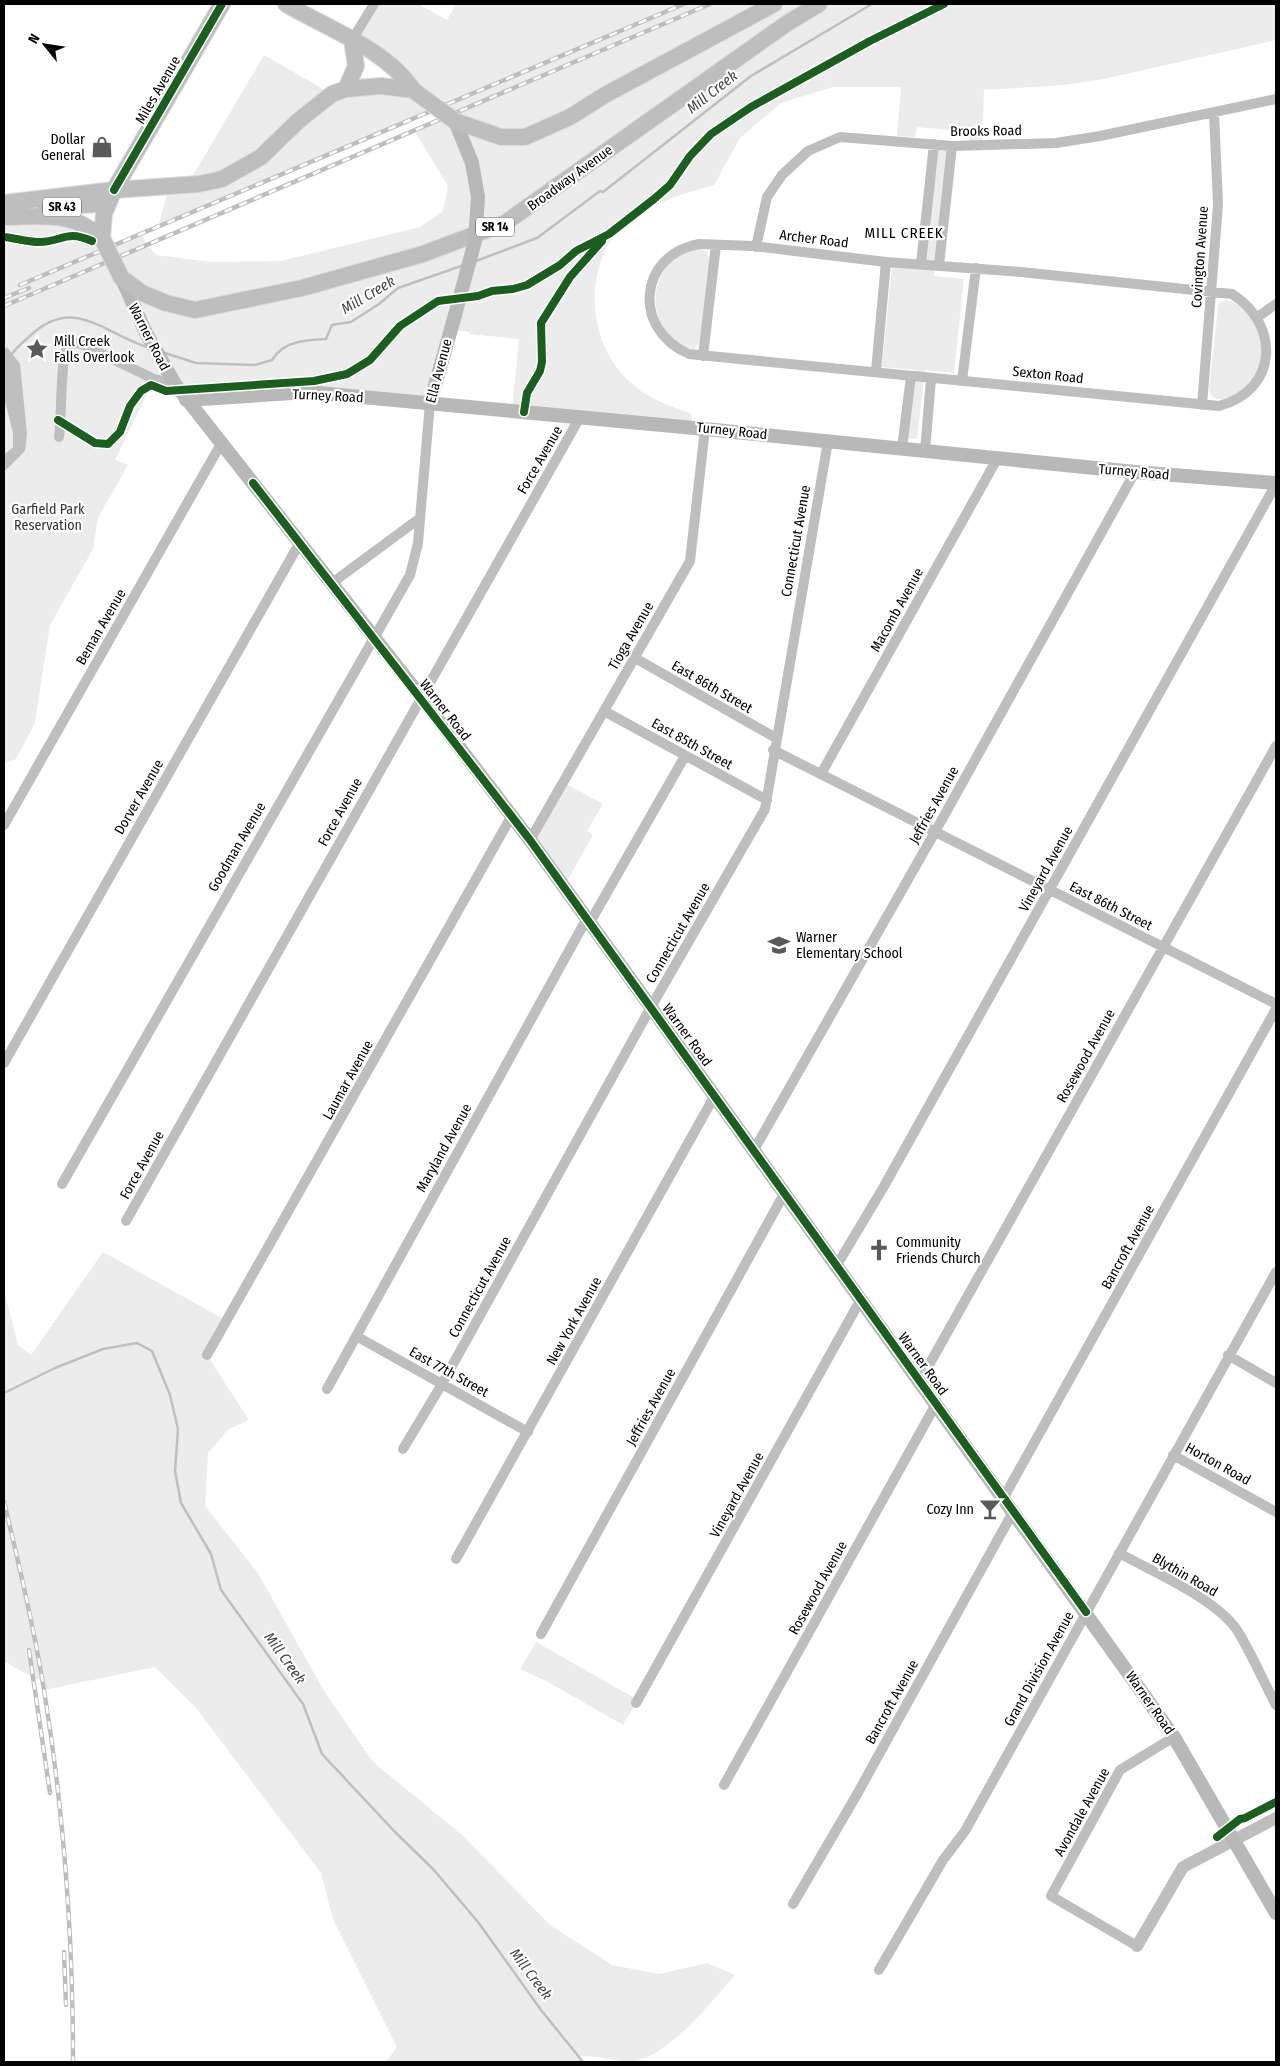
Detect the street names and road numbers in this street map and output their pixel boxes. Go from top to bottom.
street label: Miles Avenue [132,53,184,127]
street label: Brooks Road [950,122,1022,140]
street label: Broadway Avenue [524,141,616,215]
road number: SR 43 [43,198,81,216]
street label: Covington Avenue [1188,205,1212,309]
road number: SR 14 [476,218,514,236]
street label: Archer Road [779,226,849,252]
street label: Warner Road [125,300,173,374]
street label: Ella Avenue [422,337,456,405]
street label: Sexton Road [1012,363,1084,387]
street label: Turney Road [292,386,364,406]
street label: Turney Road [696,419,768,443]
street label: Force Avenue [514,423,566,497]
street label: Turney Road [1098,460,1170,484]
street label: Connecticut Avenue [778,484,814,598]
street label: Macomb Avenue [867,565,927,655]
street label: Beman Avenue [72,586,130,668]
street label: Tioga Avenue [605,599,657,673]
street label: East 86th Street [669,657,756,717]
street label: Warner Road [416,676,474,744]
street label: East 85th Street [649,715,736,773]
street label: Dorver Avenue [111,756,167,838]
street label: Jeffries Avenue [906,763,962,847]
street label: Force Avenue [314,775,366,849]
street label: Goodman Avenue [204,799,270,895]
street label: Vineyard Avenue [1015,823,1077,915]
street label: East 86th Street [1067,878,1156,934]
street label: Connecticut Avenue [642,880,714,986]
street label: Warner Road [659,1000,715,1070]
street label: Rosewood Avenue [1053,1006,1119,1106]
street label: Laumar Avenue [319,1037,377,1123]
street label: Maryland Avenue [413,1101,475,1195]
street label: Force Avenue [116,1128,168,1202]
street label: Bancroft Avenue [1098,1202,1158,1292]
street label: Connecticut Avenue [445,1233,515,1341]
street label: New York Avenue [543,1274,605,1368]
street label: Warner Road [895,1329,951,1399]
street label: East 77th Street [406,1343,492,1401]
street label: Jeffries Avenue [623,1365,679,1449]
street label: Horton Road [1182,1439,1254,1489]
street label: Vineyard Avenue [706,1449,768,1541]
street label: Rosewood Avenue [785,1538,851,1638]
street label: Blythin Road [1149,1549,1221,1601]
street label: Grand Division Avenue [1000,1609,1078,1729]
street label: Bancroft Avenue [862,1657,922,1747]
street label: Warner Road [1122,1668,1178,1738]
street label: Avondale Avenue [1051,1765,1113,1859]

